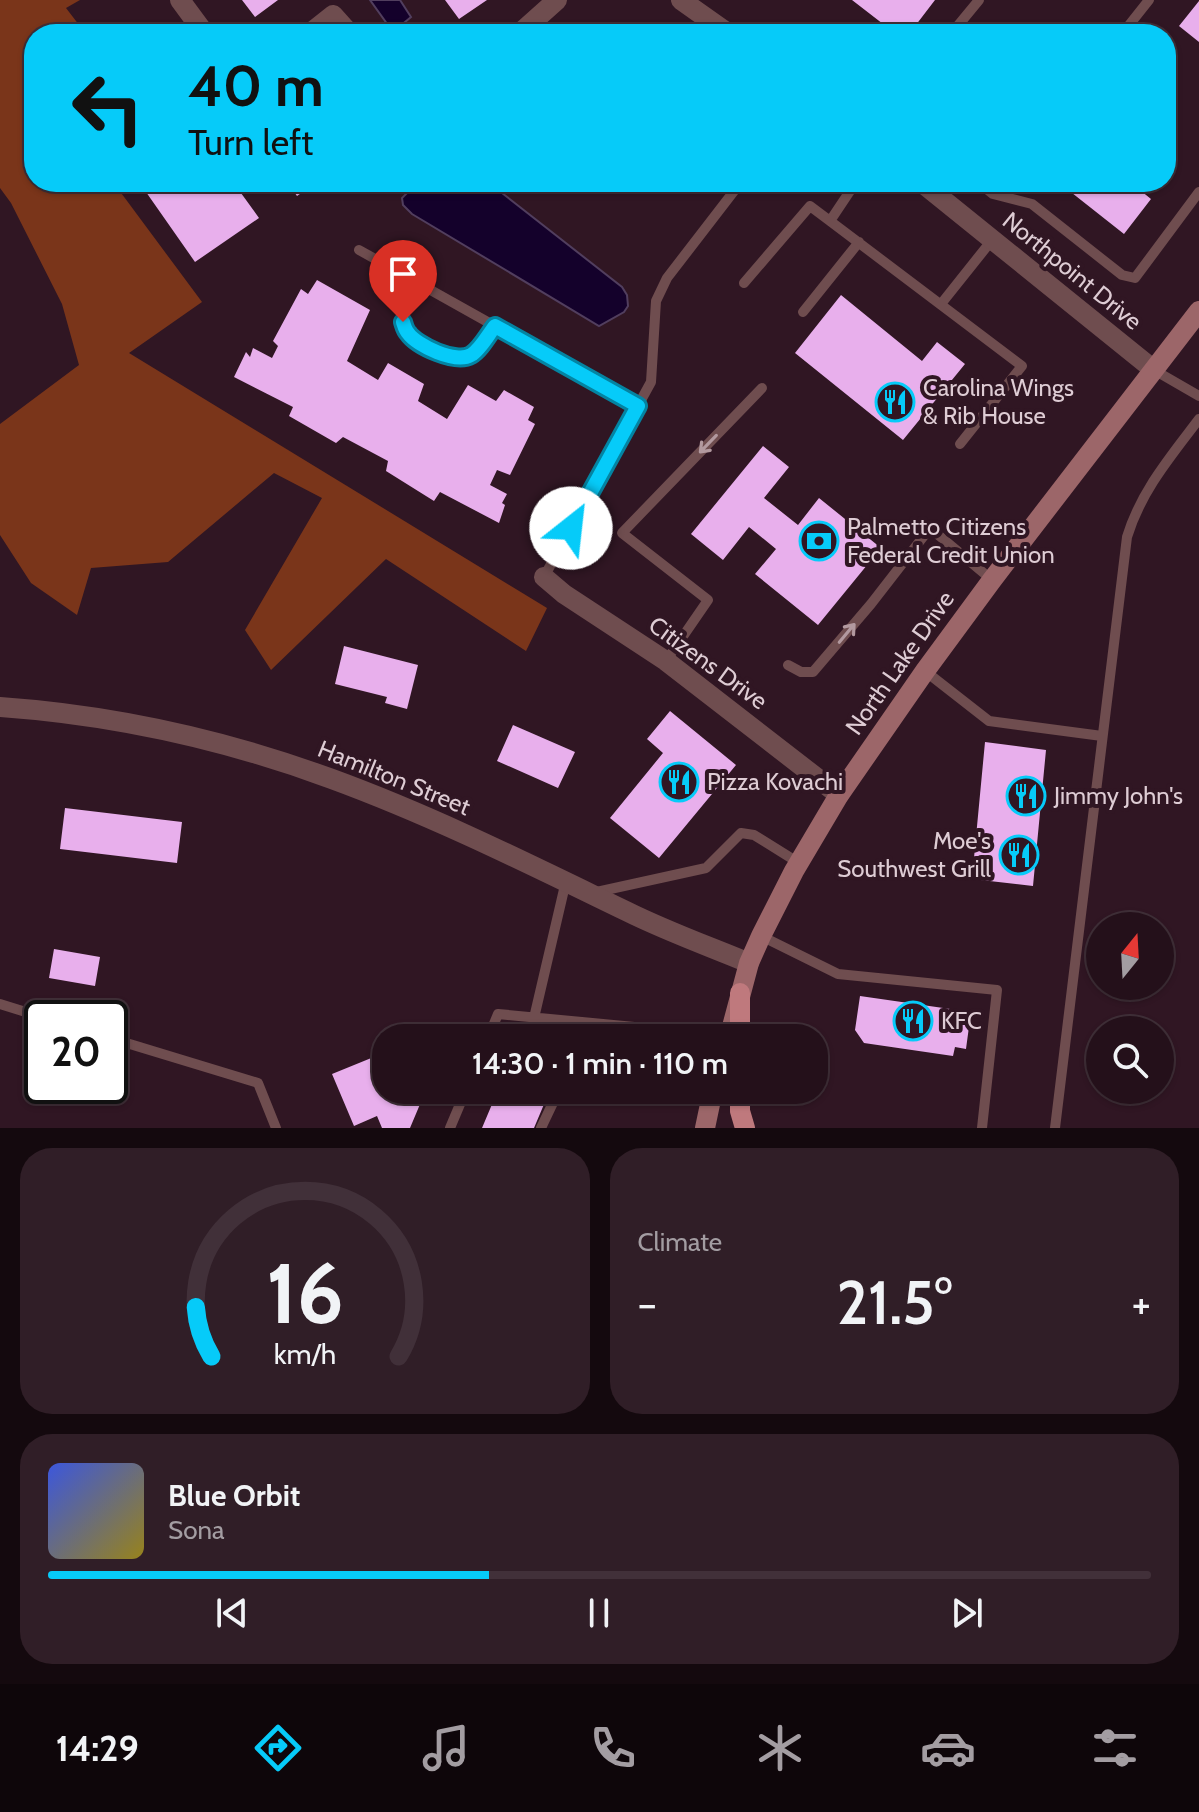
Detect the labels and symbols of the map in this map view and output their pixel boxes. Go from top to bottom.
street label: Northpoint Drive [997,206,1148,336]
pin [369,240,437,322]
place label: Carolina Wings & Rib House [923,373,1074,430]
restaurant icon: Carolina Wings & Rib House [874,381,916,423]
one-way arrow [699,434,718,453]
position arrow [529,486,613,570]
place label: Palmetto Citizens Federal Credit Union [847,512,1055,569]
bank icon: Palmetto Citizens Federal Credit Union [798,520,840,562]
street label: North Lake Drive [839,585,960,740]
street label: Citizens Drive [643,610,773,715]
one-way arrow [838,623,856,644]
street label: Hamilton Street [314,734,475,821]
restaurant icon: Pizza Kovachi [658,761,700,803]
place label: Pizza Kovachi [707,767,843,796]
restaurant icon: Jimmy John's [1005,775,1047,817]
place label: Jimmy John's [1053,781,1183,810]
place label: Moe's Southwest Grill [837,826,991,883]
restaurant icon: Moe's Southwest Grill [998,834,1040,876]
north arrow [1086,912,1174,1000]
speed limit sign: 20 [24,1000,128,1104]
restaurant icon: KFC [892,1000,934,1042]
place label: KFC [941,1006,982,1035]

